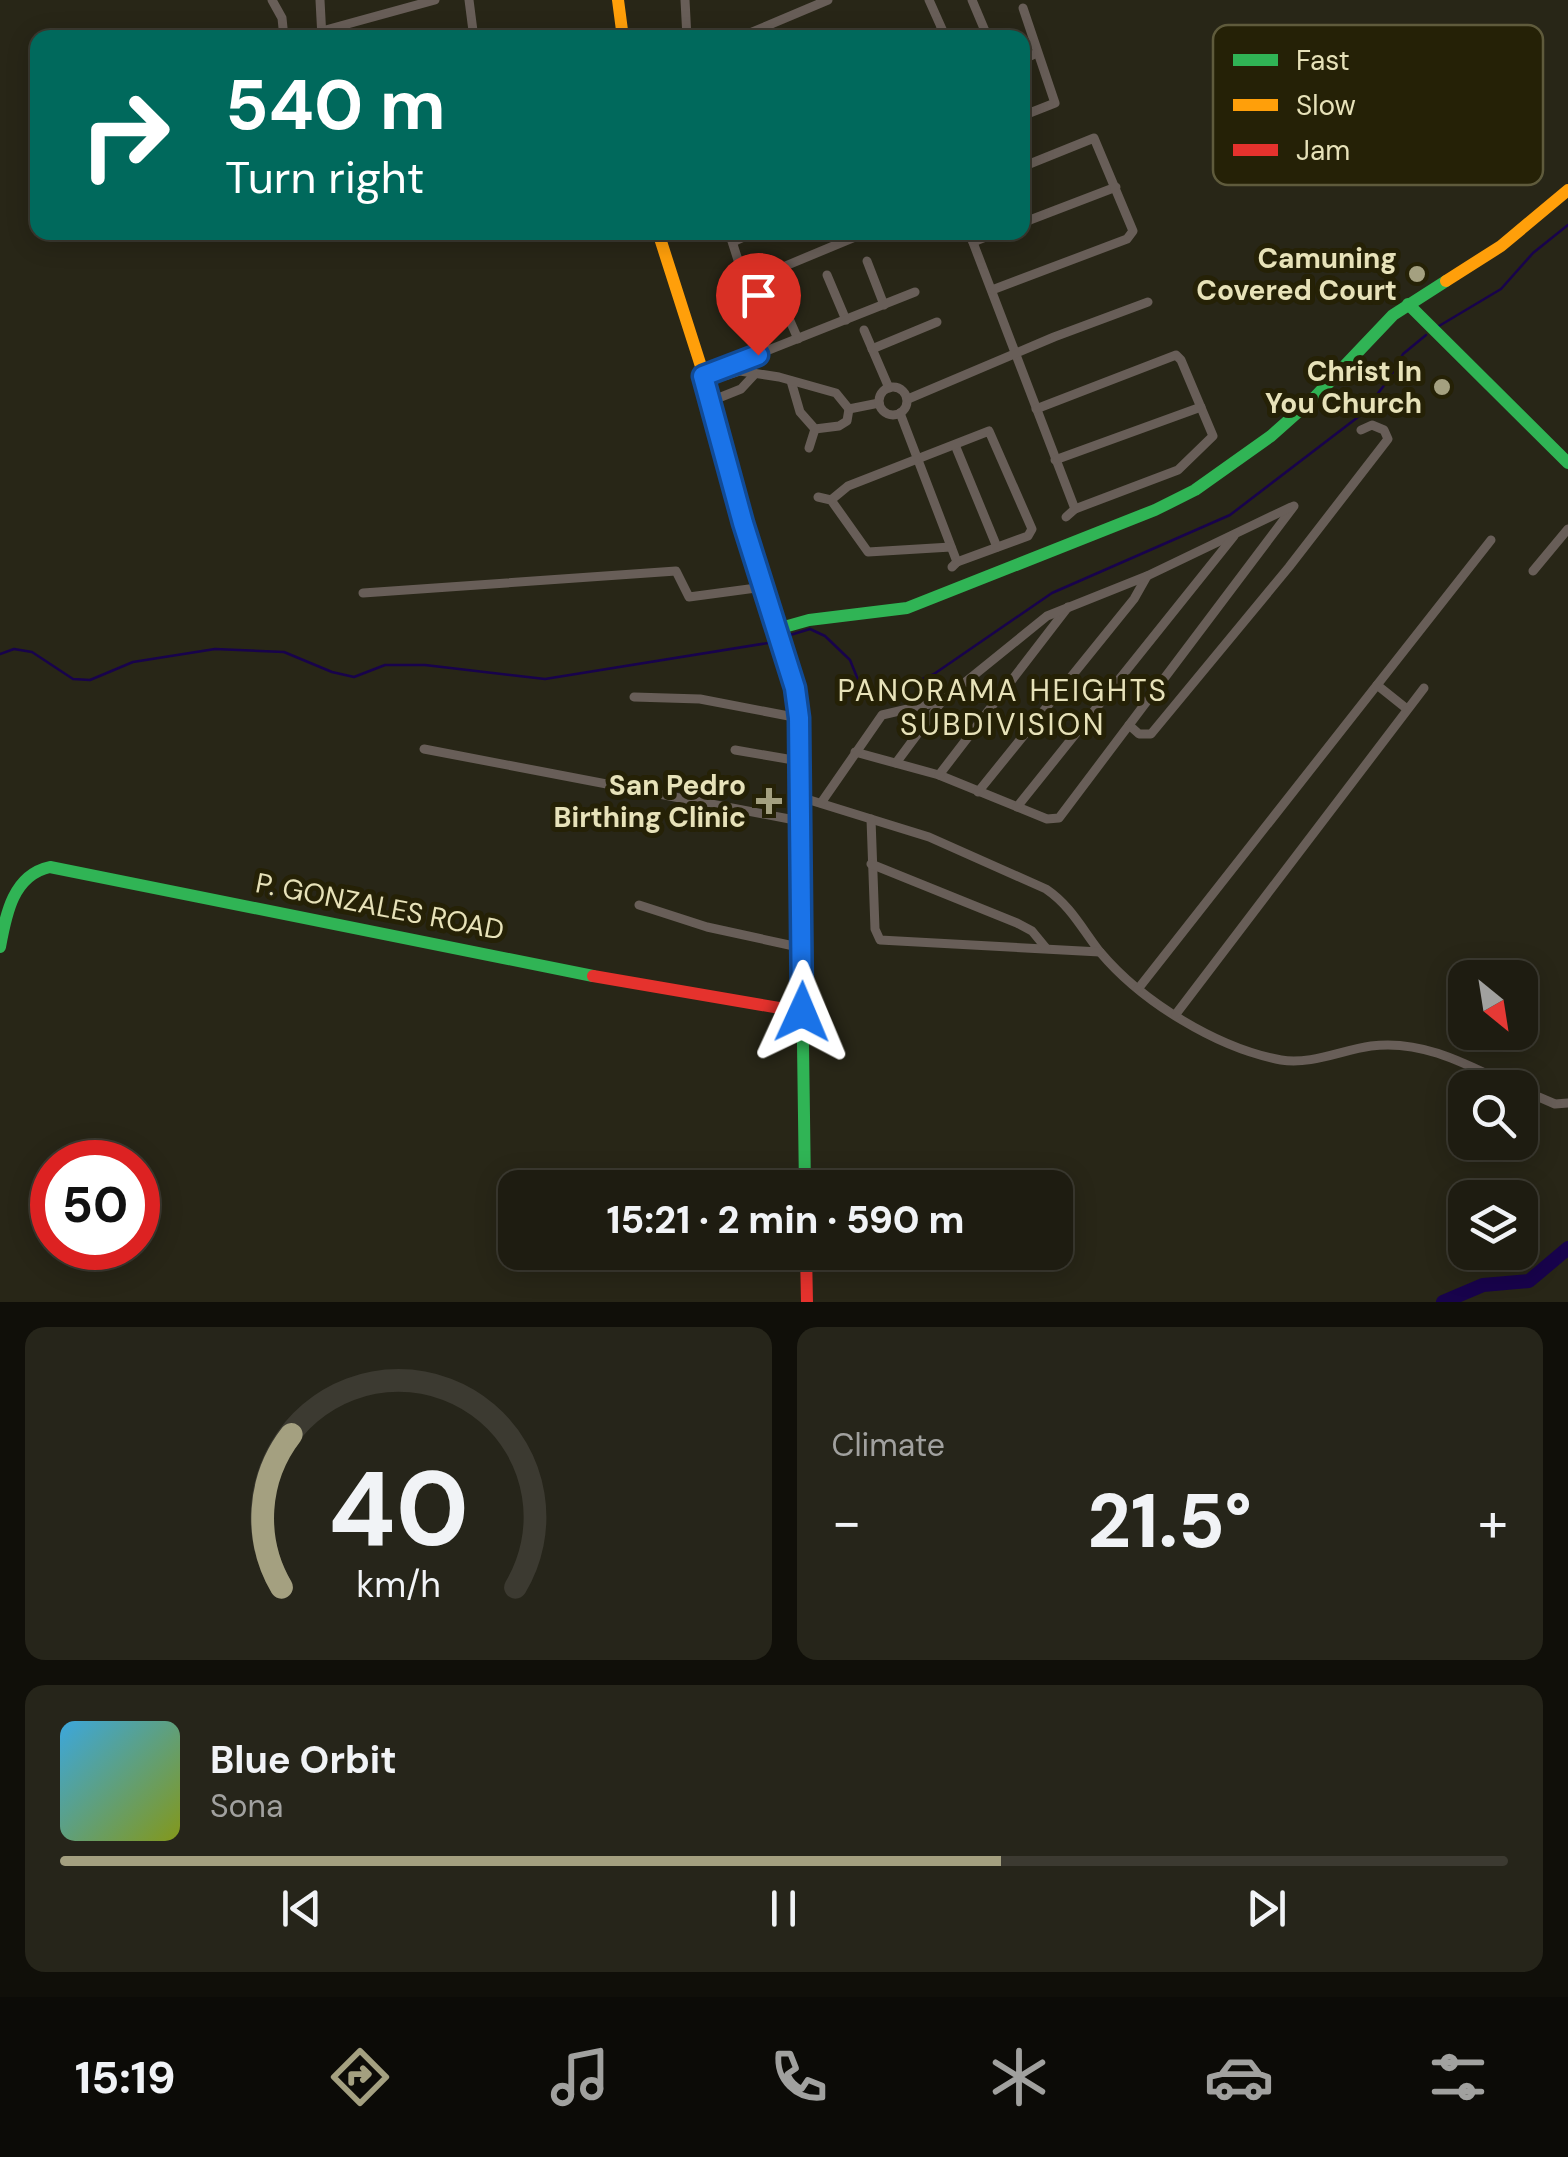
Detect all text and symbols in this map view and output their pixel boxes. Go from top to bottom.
legend [1213,25,1543,185]
text: Fast [1296,42,1350,79]
text: 540 m [225,60,446,151]
icon: right [60,70,190,200]
text: Slow [1296,87,1356,124]
text: Jam [1296,132,1350,169]
text: Turn right [225,148,424,207]
place label: Camuning Covered Court [1196,240,1397,309]
pin [716,253,801,356]
marker: Camuning Covered Court [1406,263,1428,285]
icon: arrive [731,268,786,323]
place label: Christ In You Church [1265,353,1422,422]
marker: Christ In You Church [1431,376,1453,398]
district label: PANORAMA HEIGHTS SUBDIVISION [838,671,1168,744]
place label: San Pedro Birthing Clinic [554,767,746,836]
marker: San Pedro Birthing Clinic [756,788,782,814]
street label: P. GONZALES ROAD [253,864,507,949]
position arrow [750,960,854,1064]
north arrow [1448,960,1538,1050]
map controls [1448,960,1538,1270]
button: search [1448,1070,1538,1160]
speed limit sign: 50 [30,1140,160,1270]
button: layers [1448,1180,1538,1270]
text: 15:21 · 2 min · 590 m [607,1195,964,1245]
text: Climate [832,1424,945,1466]
text: 40 [328,1442,469,1577]
text: 21.5° [1088,1473,1252,1570]
text: − [832,1486,862,1558]
text: + [1478,1486,1508,1558]
text: km/h [356,1562,440,1608]
text: Blue Orbit [210,1735,397,1785]
text: Sona [210,1785,283,1827]
icon: previous [274,1881,329,1936]
icon: pause [756,1881,811,1936]
icon: next [1239,1881,1294,1936]
icon: directions [325,2042,395,2112]
icon: music [545,2042,615,2112]
icon: phone [764,2042,834,2112]
icon: climate [984,2042,1054,2112]
icon: car [1204,2042,1274,2112]
icon: filters [1423,2042,1493,2112]
text: 15:19 [75,2048,176,2107]

